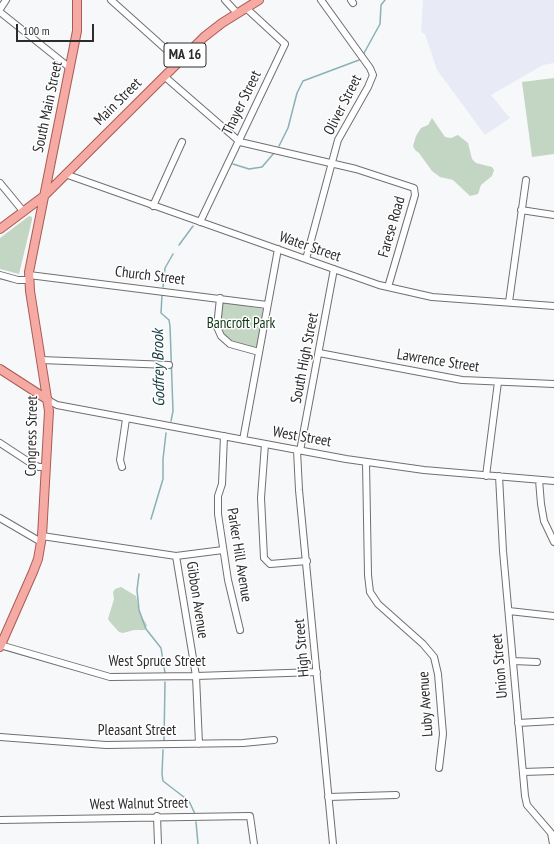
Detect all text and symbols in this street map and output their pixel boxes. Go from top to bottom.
scale bar [18,16,96,42]
text: 100 m [23,23,50,38]
road number: MA 16 [164,43,206,67]
street label: South Main Street [30,60,66,154]
street label: Thayer Street [219,68,265,138]
street label: Oliver Street [320,72,366,138]
street label: Main Street [91,75,145,129]
street label: Farese Road [375,194,409,260]
street label: Water Street [277,228,343,266]
street label: Church Street [114,263,186,289]
street label: South High Street [287,311,323,405]
park label: Bancroft Park [207,315,275,333]
water label: Godfrey Brook [149,329,169,407]
street label: Lawrence Street [395,346,481,376]
street label: Congress Street [22,396,42,476]
street label: West Street [271,423,333,451]
street label: Parker Hill Avenue [223,507,255,603]
street label: Gibbon Avenue [182,560,212,640]
street label: High Street [290,618,314,678]
street label: Union Street [488,633,512,699]
street label: West Spruce Street [108,653,206,671]
street label: Luby Avenue [415,671,437,737]
street label: Pleasant Street [98,722,176,740]
street label: West Walnut Street [90,794,188,814]

